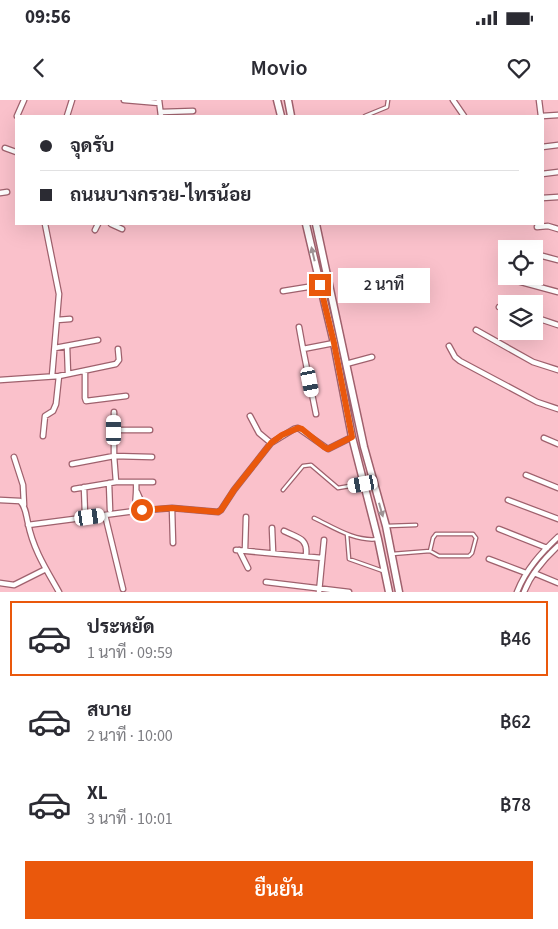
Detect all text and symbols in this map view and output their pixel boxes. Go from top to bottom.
text: 09:56 [25,4,71,31]
text: Movio [250,52,308,84]
icon: back [25,54,53,82]
icon: heart [505,54,533,82]
text: จุดรับ [70,133,114,160]
text: ถนนบางกรวย-ไทรน้อย [70,182,252,209]
map controls [498,240,543,340]
button: locate [498,240,543,285]
one-way arrow [309,246,317,261]
callout: 2 นาที [338,268,430,302]
route end [309,274,331,296]
text: 2 นาที [364,274,404,296]
button: layers [498,295,543,340]
car [299,366,320,398]
car [106,415,121,445]
car [346,474,379,494]
route start [131,499,153,521]
one-way arrow [378,503,386,518]
car [74,507,105,527]
text: ประหยัด [87,614,155,641]
icon: car [27,616,72,661]
text: ฿46 [500,626,531,653]
text: 1 นาที · 09:59 [87,642,173,664]
text: สบาย [87,697,132,724]
icon: car [27,699,72,744]
text: ฿62 [500,709,531,736]
text: 2 นาที · 10:00 [87,725,173,747]
text: XL [87,780,108,807]
icon: car [27,782,72,827]
text: ฿78 [500,792,531,819]
text: 3 นาที · 10:01 [87,808,173,830]
button: ยืนยัน [25,861,533,919]

